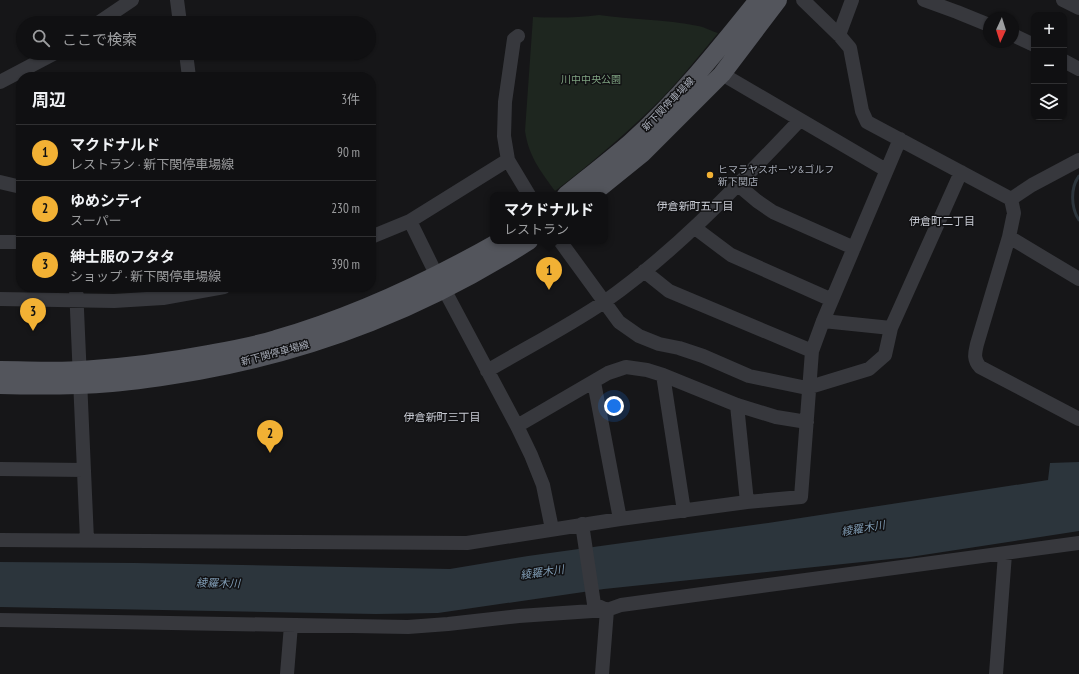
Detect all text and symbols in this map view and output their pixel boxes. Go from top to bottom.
north arrow [983,12,1019,48]
map controls [1031,12,1067,120]
button: + [1031,12,1067,48]
search box [16,16,376,60]
icon: search [30,27,52,49]
text: ここで検索 [62,30,137,49]
button: − [1031,48,1067,84]
park label: 川中中央公園 [561,73,621,86]
street label: 新下関停車場線 [639,74,697,134]
button: layers [1031,84,1067,120]
text: 周辺 [32,89,66,111]
text: 3件 [341,91,360,108]
text: マクドナルド [70,135,160,154]
text: 1 [42,144,48,161]
text: 90 m [337,144,360,161]
text: レストラン · 新下関停車場線 [70,156,234,173]
place label: ヒマラヤスポーツ&ゴルフ 新下関店 [718,163,834,188]
marker: ヒマラヤスポーツ&ゴルフ 新下関店 [705,170,715,180]
text: ゆめシティ [70,191,144,210]
popup [490,192,608,244]
district label: 伊倉新町五丁目 [657,199,734,213]
text: 2 [42,200,48,217]
text: 230 m [331,200,360,217]
text: マクドナルド [504,200,594,219]
text: スーパー [70,212,122,229]
district label: 伊倉町二丁目 [909,214,975,228]
text: レストラン [504,221,569,238]
text: 紳士服のフタタ [70,247,175,266]
text: 3 [42,256,48,273]
text: 390 m [331,256,360,273]
pin: 1 [536,257,562,290]
text: ショップ · 新下関停車場線 [70,268,221,285]
pin: 3 [20,298,46,331]
street label: 新下関停車場線 [240,338,310,368]
your location [604,396,624,416]
district label: 伊倉新町三丁目 [404,410,481,424]
pin: 2 [257,420,283,453]
water label: 綾羅木川 [840,517,887,538]
water label: 綾羅木川 [519,562,566,582]
water label: 綾羅木川 [196,576,241,590]

